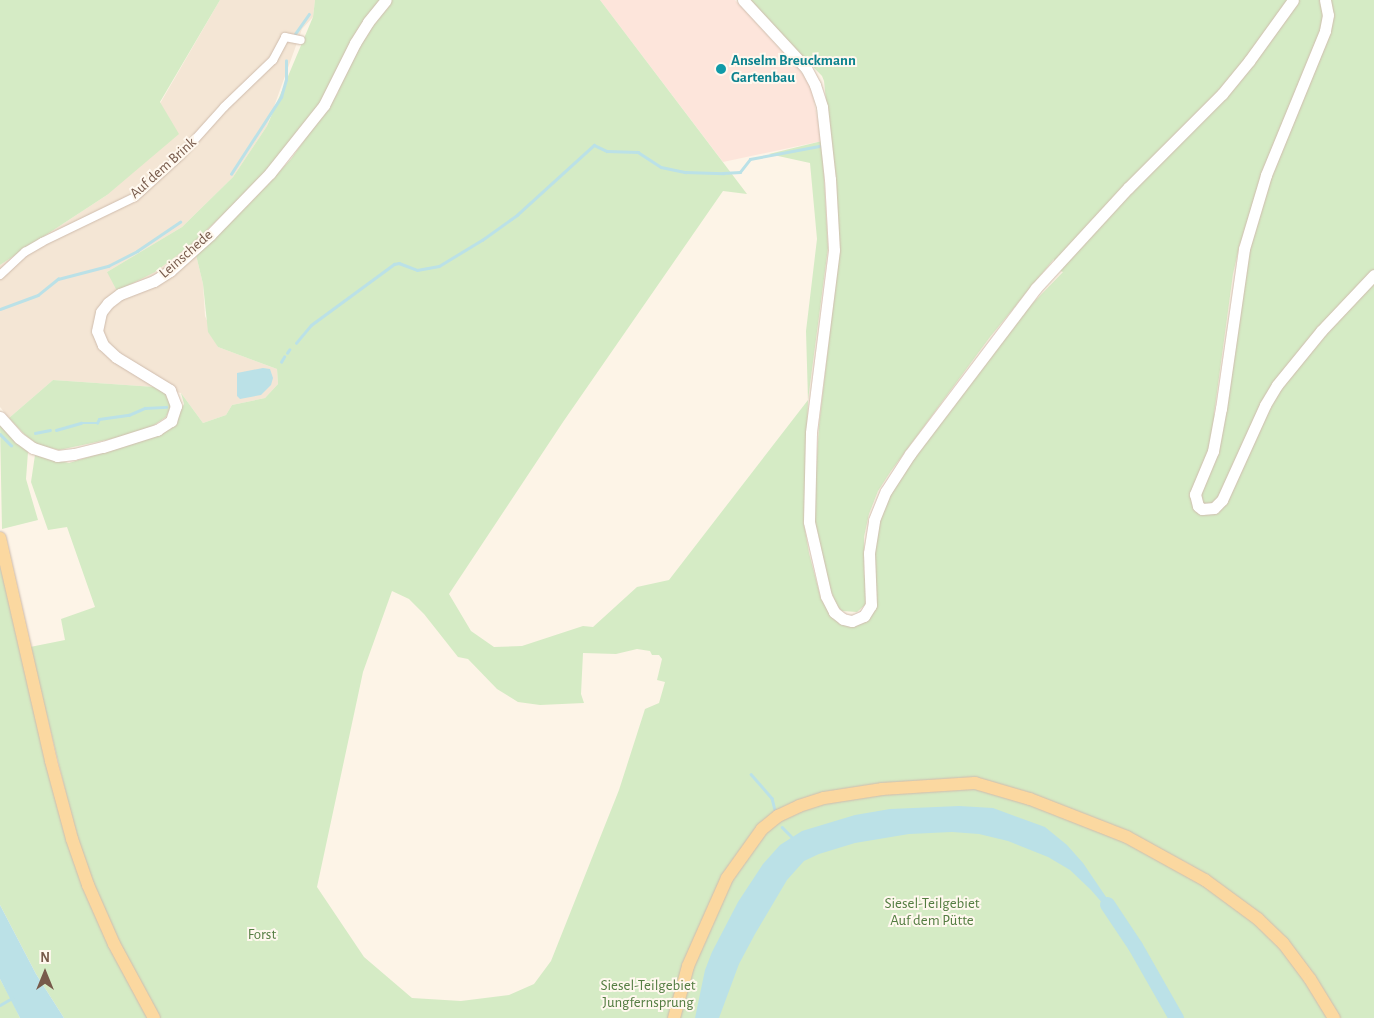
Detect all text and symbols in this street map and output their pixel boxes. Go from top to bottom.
place label: Anselm Breuckmann Gartenbau [731,51,856,86]
marker: Anselm Breuckmann Gartenbau [715,63,727,75]
street label: Auf dem Brink [126,134,200,202]
street label: Leinschede [156,226,216,282]
park label: Siesel-Teilgebiet Auf dem Pütte [884,894,980,929]
park label: Forst [248,926,276,944]
north arrow [20,948,70,998]
text: N [40,951,50,965]
park label: Siesel-Teilgebiet Jungfernsprung [600,976,696,1011]

